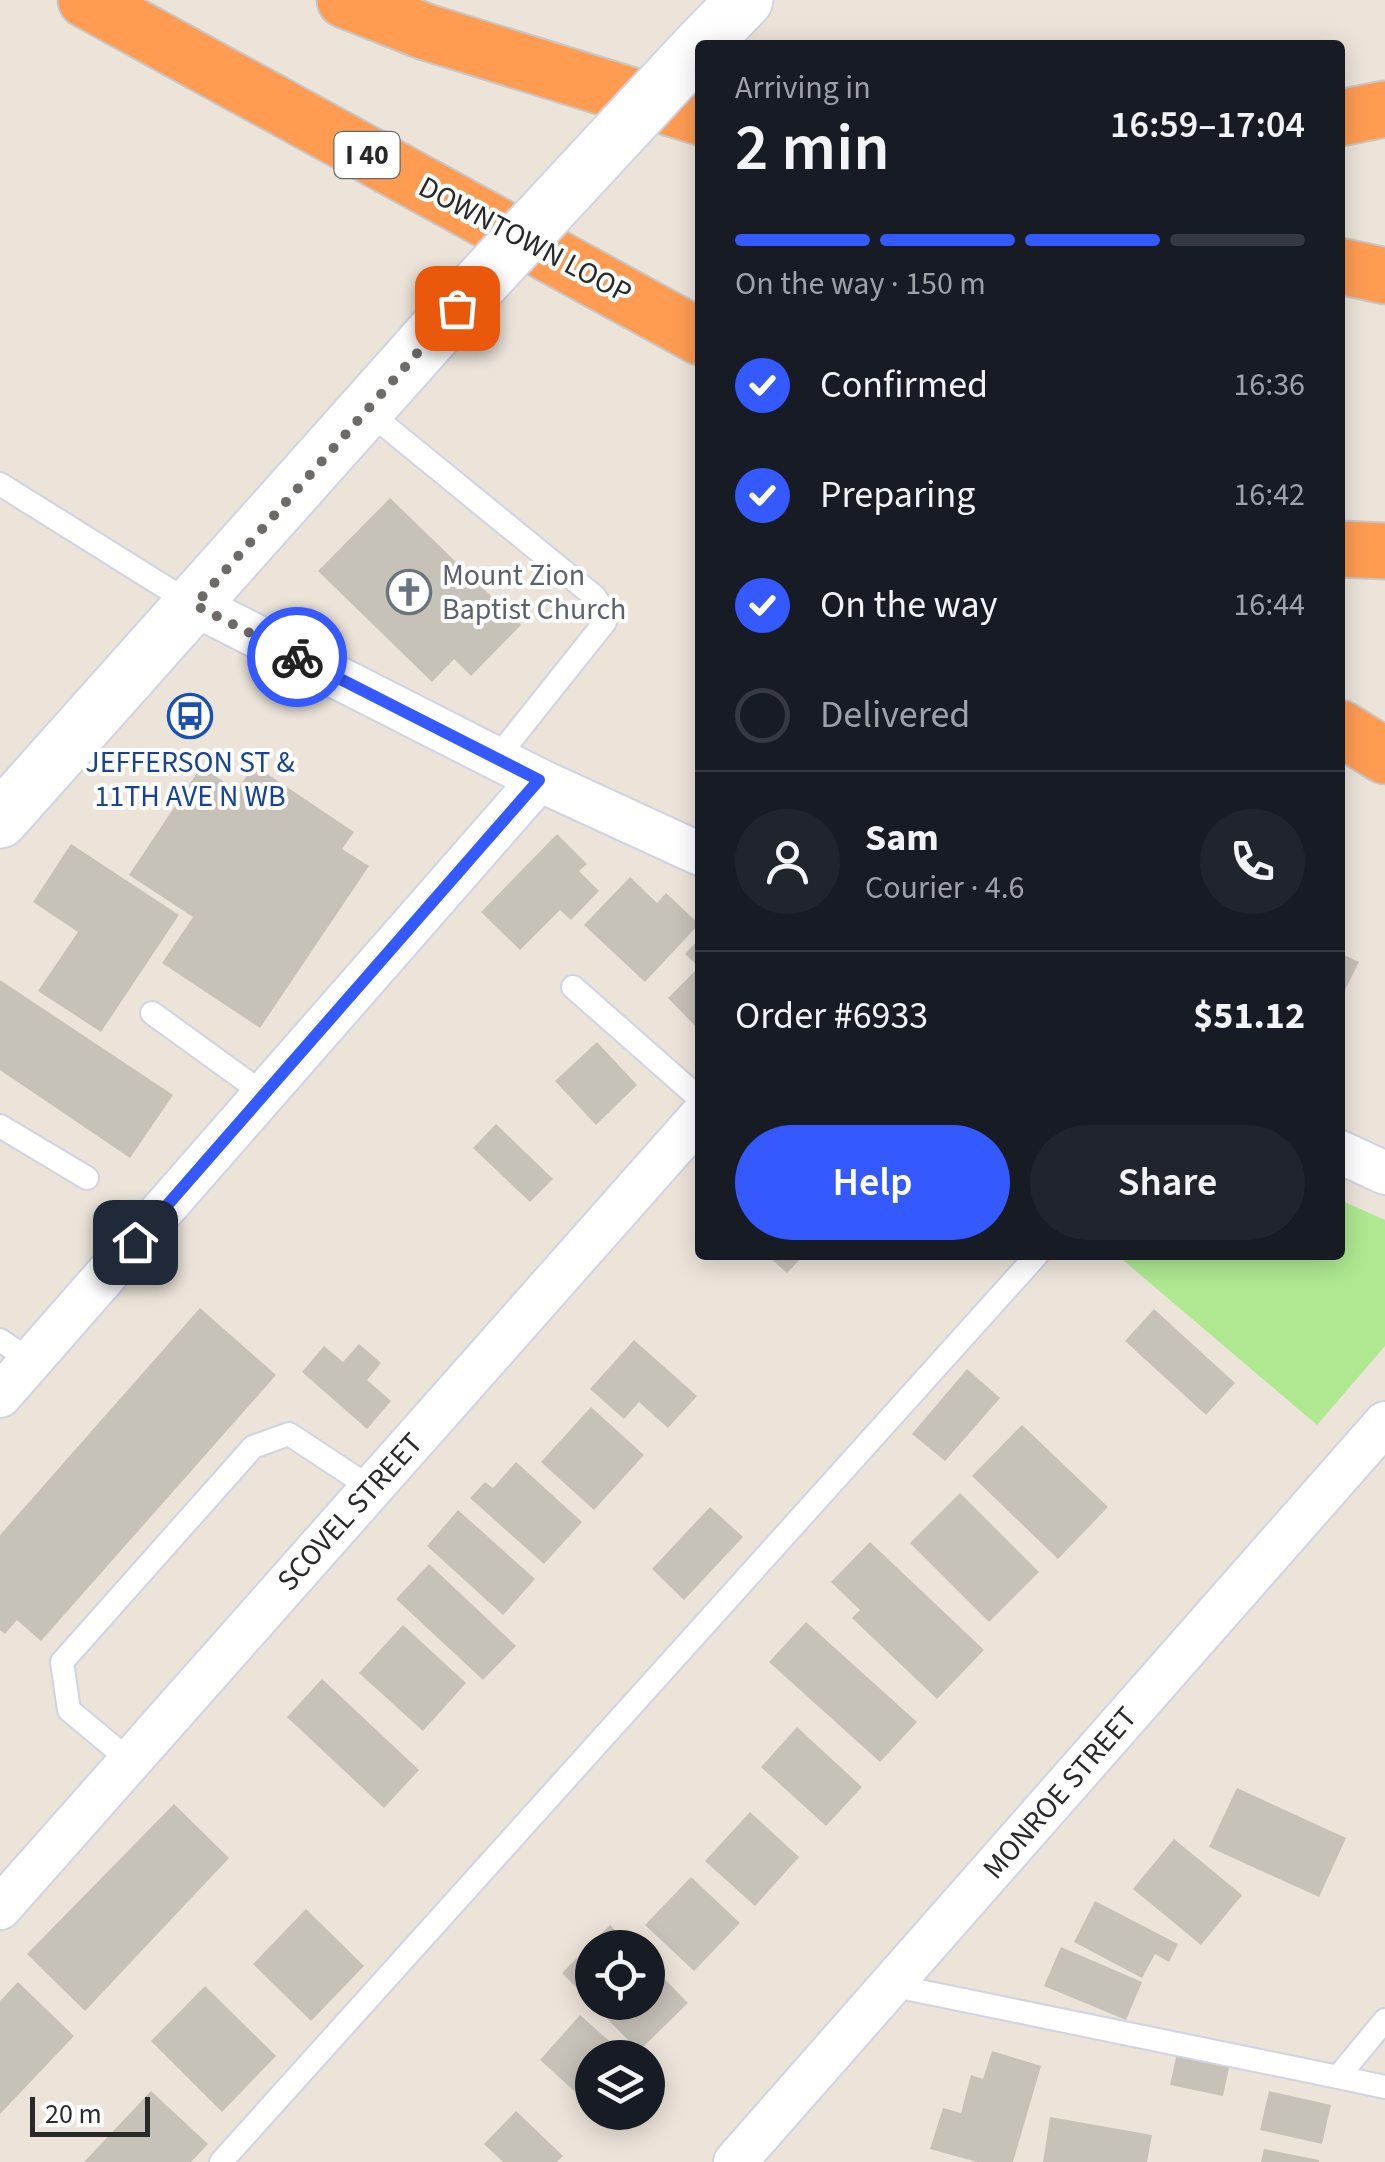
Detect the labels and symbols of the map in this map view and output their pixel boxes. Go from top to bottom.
road number: I 40 [334,132,400,178]
street label: DOWNTOWN LOOP [411,166,639,314]
pin [415,266,500,351]
place label: Mount Zion Baptist Church [442,554,626,631]
church icon: Mount Zion Baptist Church [386,569,432,615]
courier [247,607,347,707]
bus stop icon: JEFFERSON ST & 11TH AVE N WB [167,693,213,739]
place label: JEFFERSON ST & 11TH AVE N WB [85,741,295,818]
pin [93,1200,178,1285]
street label: SCOVEL STREET [267,1423,433,1601]
street label: MONROE STREET [973,1697,1147,1889]
scale bar [30,2092,150,2136]

